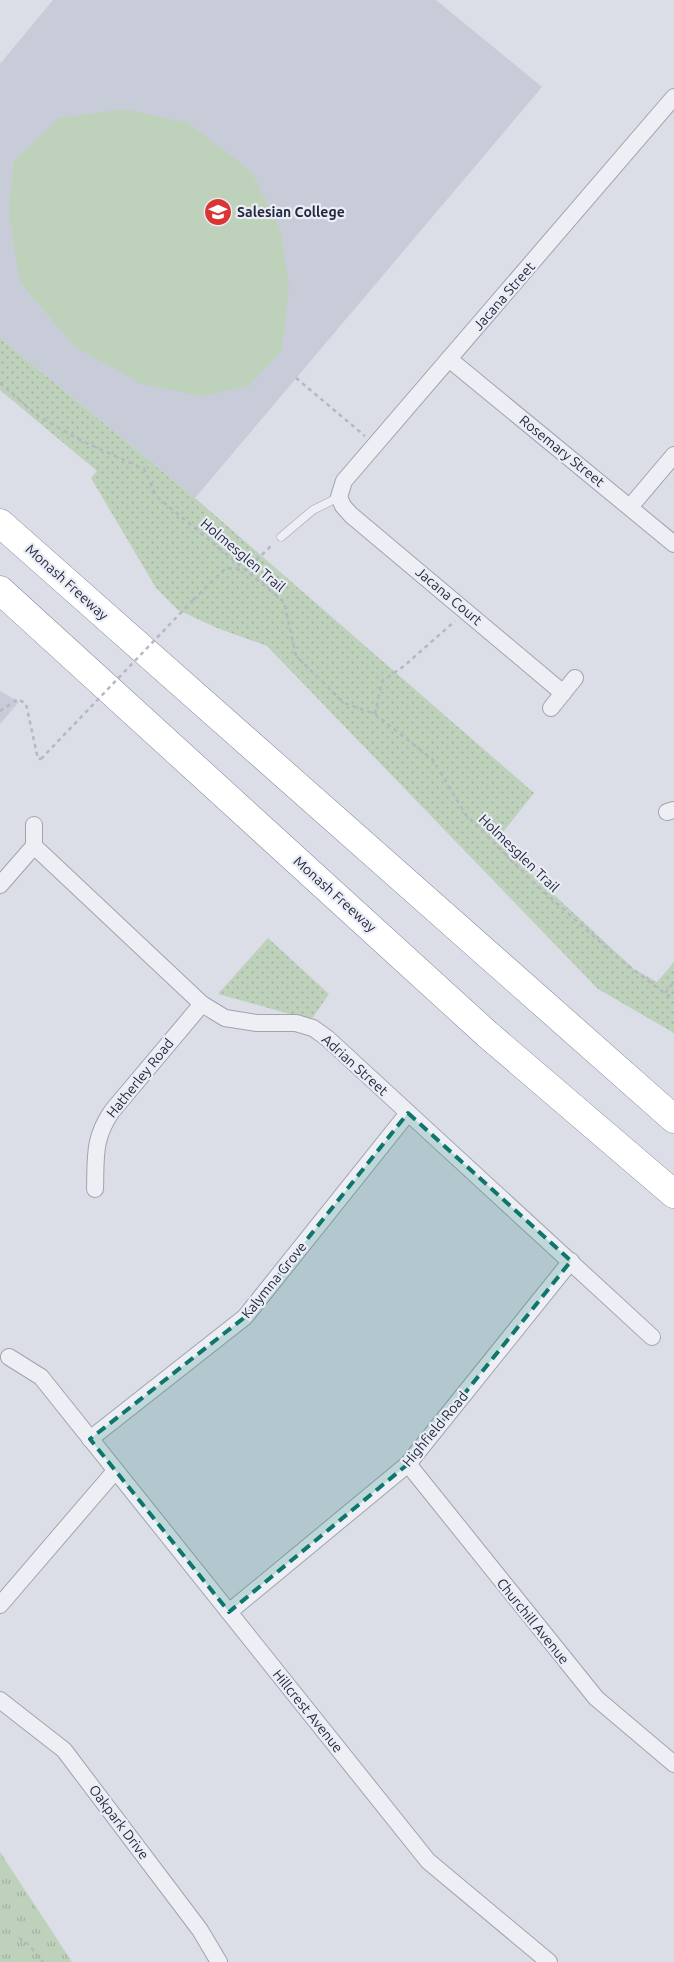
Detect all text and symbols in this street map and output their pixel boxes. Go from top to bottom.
school or university icon: Salesian College [203,197,233,227]
place label: Salesian College [237,204,345,220]
street label: Jacana Street [470,258,538,333]
street label: Rosemary Street [516,412,608,490]
street label: Holmesglen Trail [198,515,289,595]
street label: Monash Freeway [22,541,112,623]
street label: Jacana Court [413,564,486,629]
street label: Holmesglen Trail [476,811,563,895]
street label: Monash Freeway [290,853,380,935]
street label: Adrian Street [319,1031,392,1099]
street label: Hatherley Road [103,1035,177,1121]
street label: Kalymna Grove [238,1238,310,1322]
street label: Highfield Road [399,1388,471,1470]
street label: Churchill Avenue [494,1575,572,1667]
street label: Hillcrest Avenue [270,1666,346,1756]
street label: Oakpark Drive [86,1782,152,1862]

